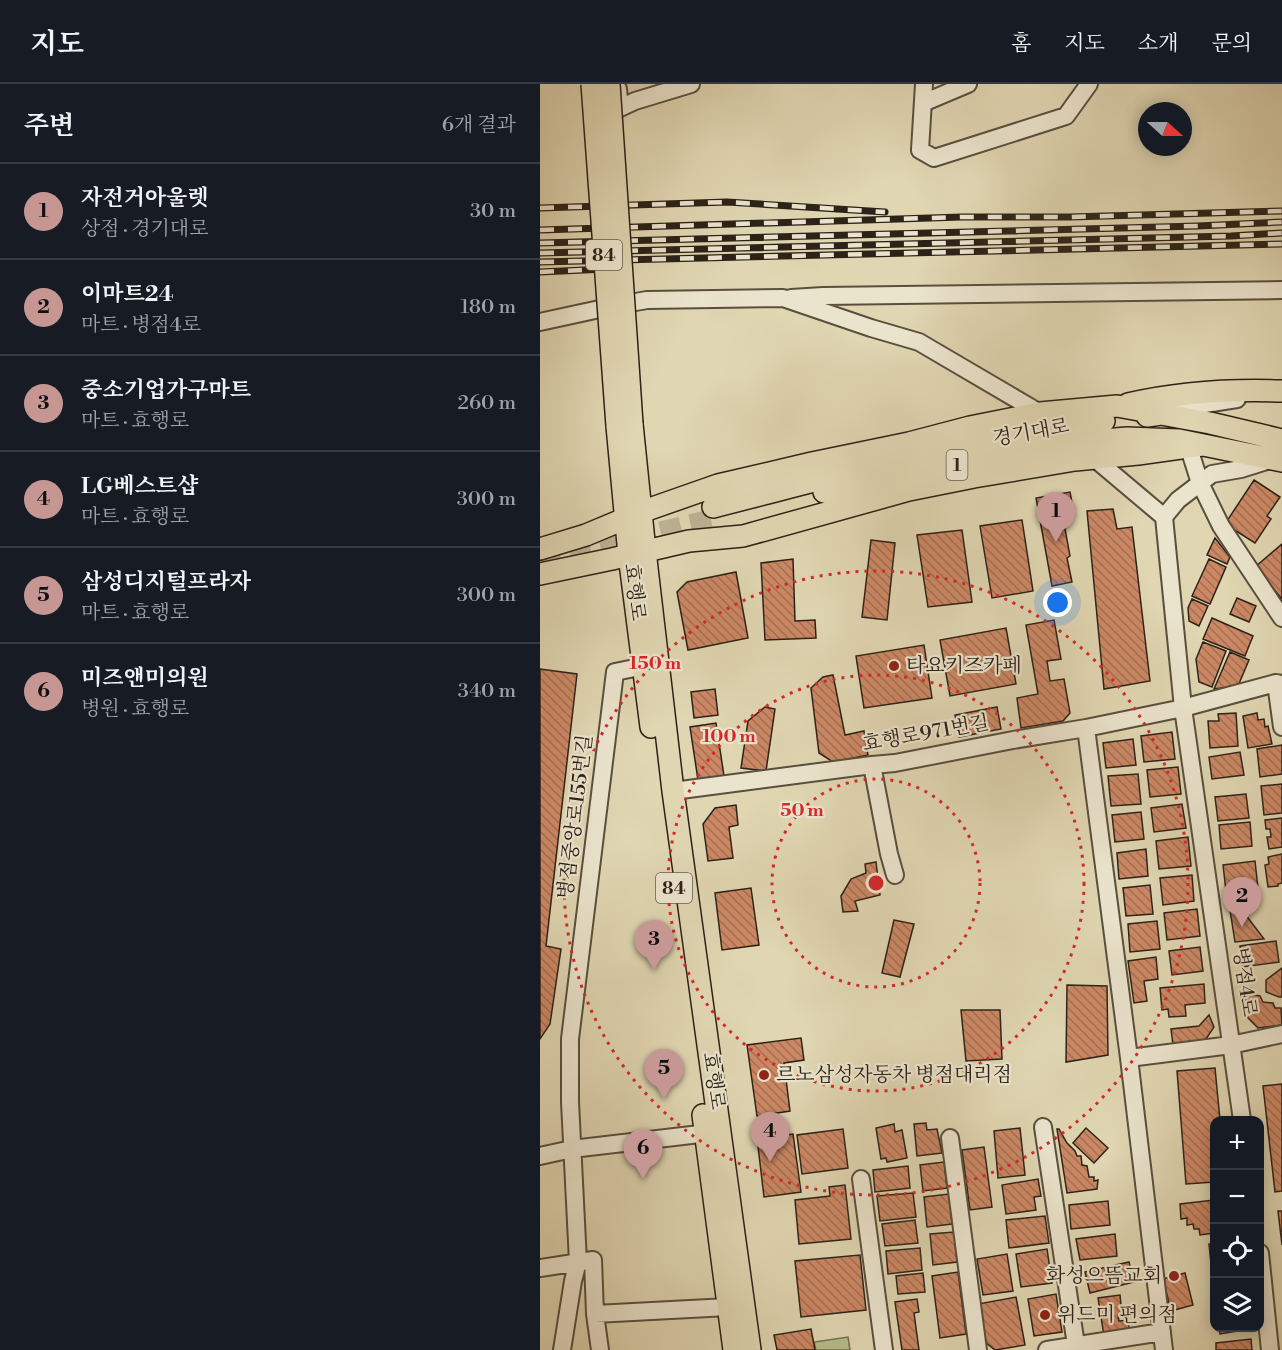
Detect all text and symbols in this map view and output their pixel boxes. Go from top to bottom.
text: 지도 [30,27,84,62]
text: 홈 [1011,31,1031,57]
text: 지도 [1064,31,1105,57]
text: 소개 [1138,31,1178,57]
text: 문의 [1211,31,1252,57]
north arrow [1138,102,1192,156]
text: 주변 [24,110,74,142]
text: 6개 결과 [442,113,516,138]
text: 자전거아울렛 [81,185,209,212]
text: 1 [39,199,48,224]
text: 30 m [470,199,516,224]
text: 상점 · 경기대로 [81,217,208,242]
road number: 84 [586,240,622,270]
text: 이마트24 [81,281,173,308]
text: 2 [37,295,50,320]
text: 180 m [461,295,516,320]
text: 마트 · 병점4로 [81,313,201,338]
text: 중소기업가구마트 [81,377,251,404]
text: 3 [37,391,50,416]
text: 260 m [458,391,516,416]
text: 마트 · 효행로 [81,409,189,434]
street label: 경기대로 [991,414,1071,452]
road number: 1 [946,450,968,480]
text: LG베스트샵 [81,473,198,500]
text: 4 [37,487,50,512]
text: 300 m [457,487,516,512]
pin: 1 [1036,492,1076,542]
text: 마트 · 효행로 [81,505,189,530]
street label: 효행로 [618,562,650,622]
text: 삼성디지털프라자 [81,569,251,596]
text: 5 [37,583,50,608]
text: 300 m [457,583,516,608]
your location [1043,588,1072,617]
text: 마트 · 효행로 [81,601,189,626]
text: 150 m [629,652,682,675]
place label: 타요키즈카페 [906,654,1022,679]
marker: 타요키즈카페 [887,659,901,673]
text: 미즈앤미의원 [81,665,209,692]
text: 6 [37,679,50,704]
text: 340 m [458,679,516,704]
text: 병원 · 효행로 [81,697,189,722]
street label: 효행로971번길 [861,711,991,757]
text: 100 m [702,725,756,748]
street label: 병점중앙로155번길 [553,733,599,901]
text: 50 m [780,799,824,822]
road number: 84 [656,873,692,903]
centre of rings [866,873,886,893]
pin: 2 [1222,878,1262,927]
pin: 3 [634,920,674,970]
street label: 병점4로 [1227,946,1261,1018]
pin: 5 [644,1050,684,1099]
street label: 효행로 [697,1051,729,1111]
place label: 르노삼성자동차 병점대리점 [776,1063,1012,1088]
marker: 르노삼성자동차 병점대리점 [757,1068,771,1082]
pin: 4 [750,1112,790,1162]
map controls [1210,1116,1264,1332]
button: + [1210,1116,1264,1170]
pin: 6 [624,1130,662,1179]
button: − [1210,1170,1264,1224]
button: locate [1210,1224,1264,1278]
place label: 화성으뜸교회 [1046,1264,1162,1289]
marker: 화성으뜸교회 [1167,1269,1181,1283]
button: layers [1210,1278,1264,1332]
place label: 위드미 편의점 [1057,1303,1177,1328]
marker: 위드미 편의점 [1038,1308,1052,1322]

